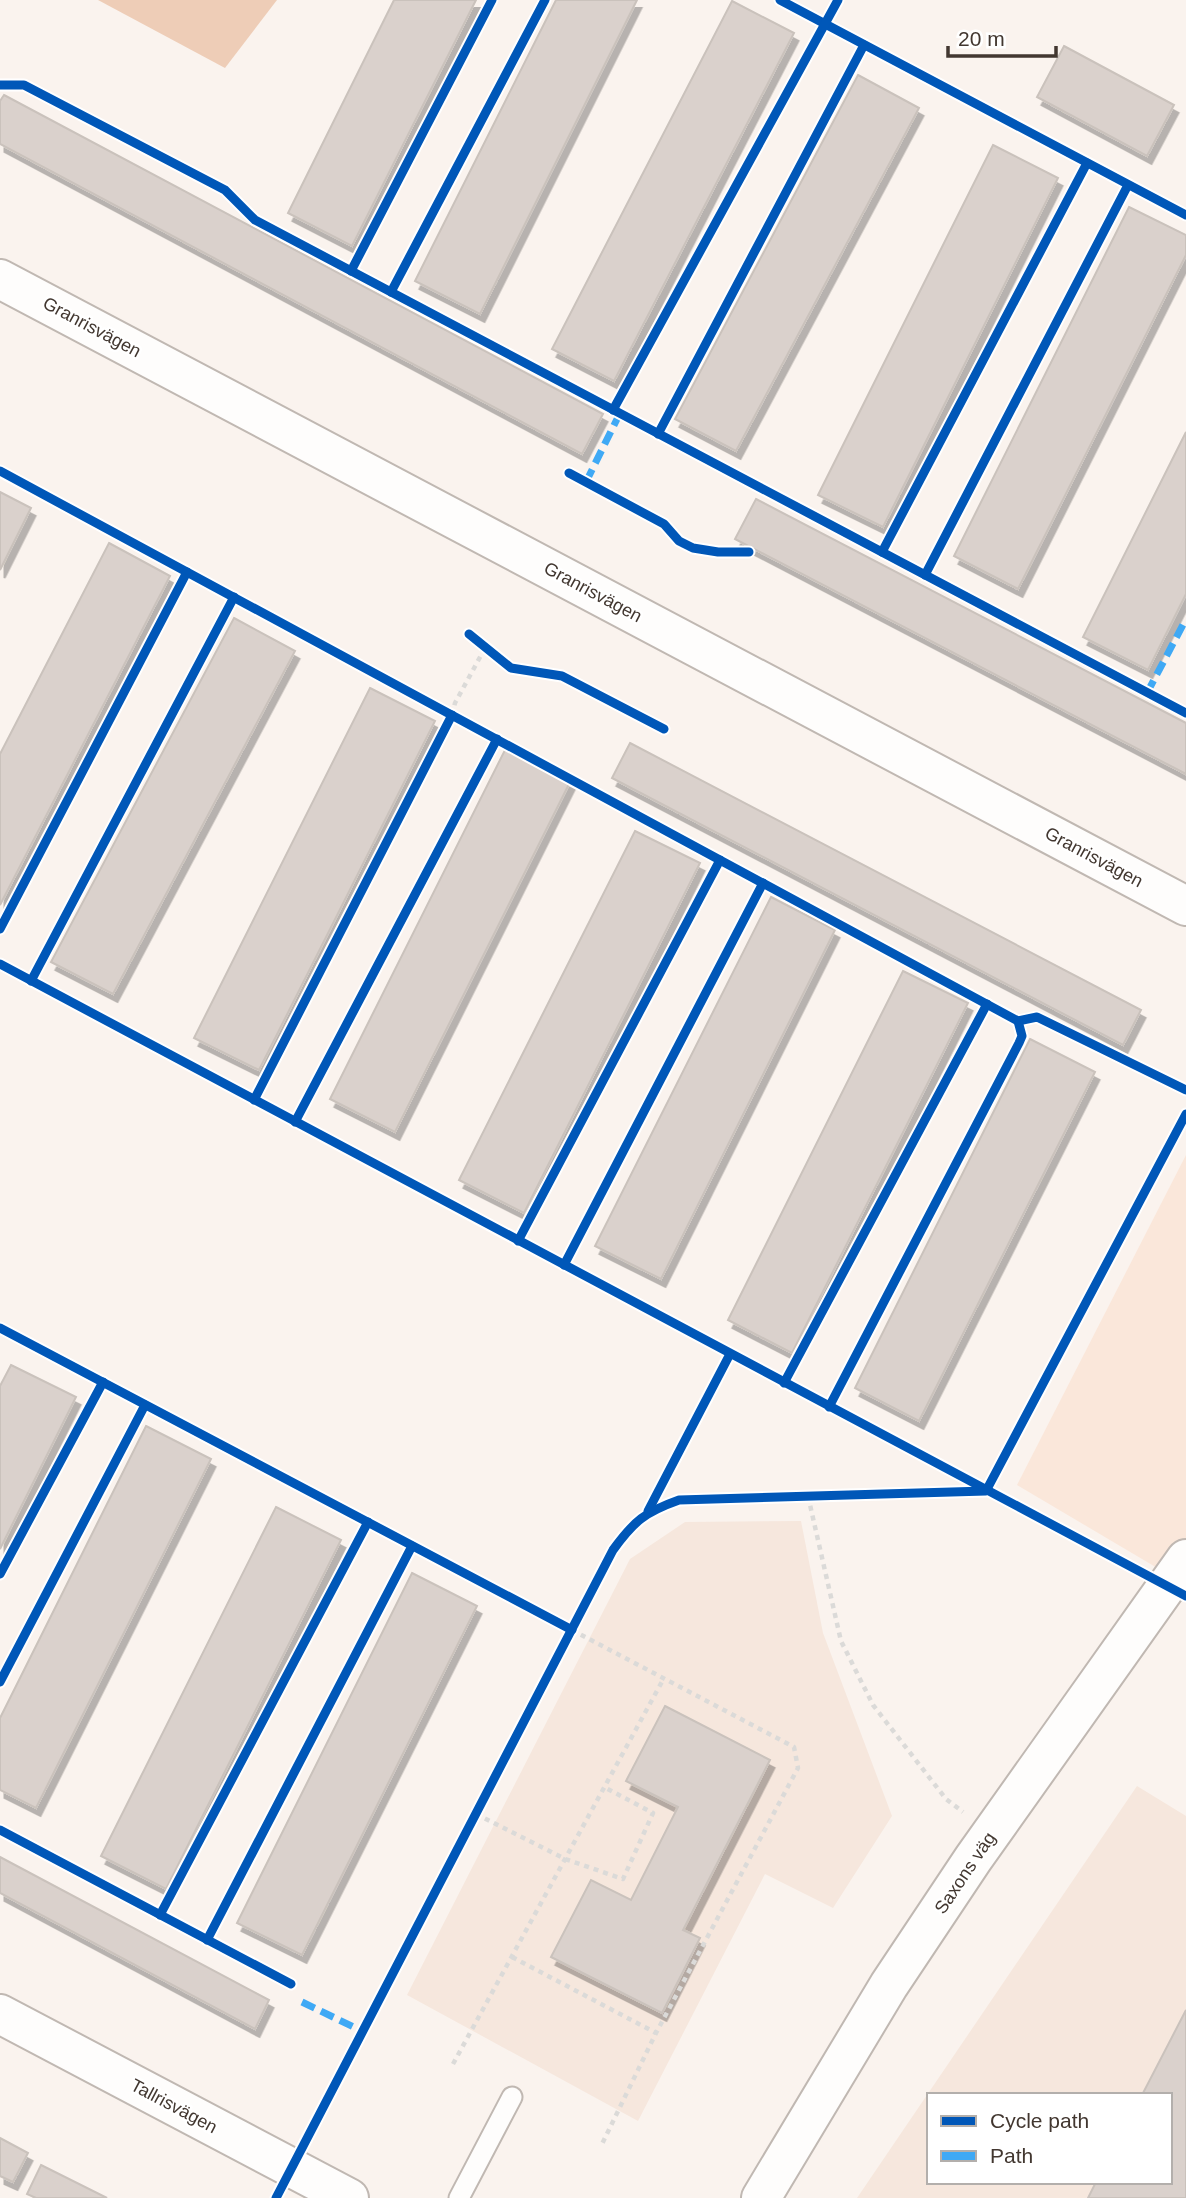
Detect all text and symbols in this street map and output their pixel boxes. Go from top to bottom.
scale bar [948,14,1056,58]
text: 20 m [958,27,1005,50]
street label: Granrisvägen [40,293,144,361]
street label: Granrisvägen [541,558,645,626]
street label: Granrisvägen [1042,823,1146,891]
street label: Saxons väg [930,1828,1000,1918]
street label: Tallrisvägen [127,2075,221,2137]
legend [927,2093,1172,2184]
text: Cycle path [990,2109,1089,2132]
text: Path [990,2144,1033,2167]

